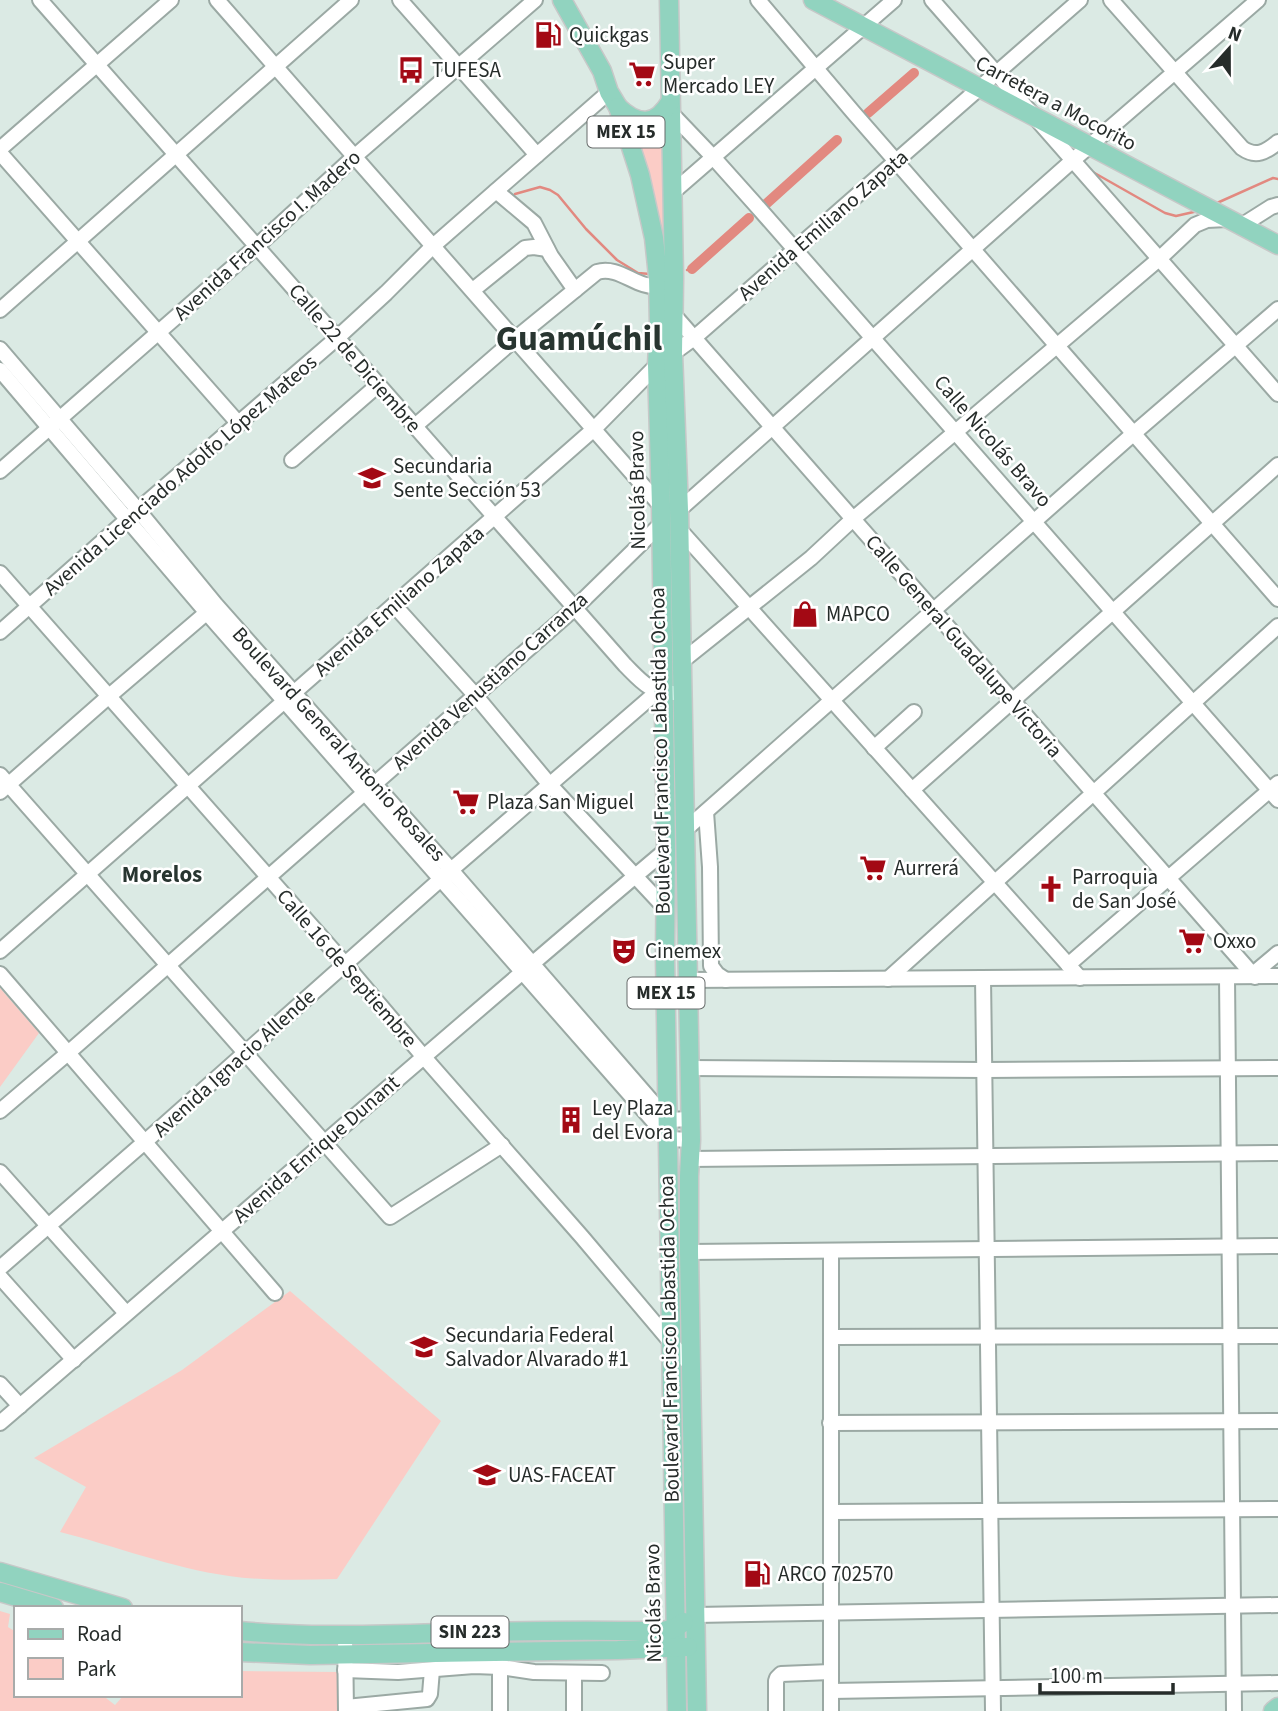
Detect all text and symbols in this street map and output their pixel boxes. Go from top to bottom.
north arrow [1194,14,1264,84]
fuel station icon: Quickgas [533,20,563,50]
place label: Quickgas [569,20,649,50]
text: N [1224,20,1245,49]
place label: Super Mercado LEY [663,47,775,101]
street label: Carretera a Mocorito [970,48,1142,158]
bus stop icon: TUFESA [396,55,426,85]
place label: TUFESA [432,55,501,85]
supermarket icon: Super Mercado LEY [627,59,657,89]
road number: MEX 15 [588,116,664,148]
street label: Avenida Francisco I. Madero [167,143,367,327]
street label: Avenida Emiliano Zapata [731,143,915,307]
street label: Calle 22 de Diciembre [282,277,428,439]
district label: Guamúchil [496,314,662,364]
street label: Avenida Licenciado Adolfo López Mateos [36,347,324,603]
street label: Calle Nicolás Bravo [927,368,1059,514]
street label: Nicolás Bravo [621,430,653,550]
place label: Secundaria Sente Sección 53 [393,451,541,505]
school or university icon: Secundaria Sente Sección 53 [357,463,387,493]
street label: Avenida Emiliano Zapata [307,519,491,683]
street label: Calle General Guadalupe Victoria [859,528,1069,764]
street label: Avenida Venustiano Carranza [385,585,595,777]
street label: Boulevard Francisco Labastida Ochoa [642,587,678,915]
shop icon: MAPCO [790,599,820,629]
place label: MAPCO [826,599,890,629]
street label: Boulevard General Antonio Rosales [225,620,453,868]
supermarket icon: Plaza San Miguel [451,787,481,817]
place label: Plaza San Miguel [487,787,634,817]
supermarket icon: Aurrerá [858,853,888,883]
place label: Aurrerá [894,853,959,883]
district label: Morelos [122,858,202,891]
place label: Parroquia de San José [1072,862,1176,916]
church icon: Parroquia de San José [1036,874,1066,904]
street label: Calle 16 de Septiembre [270,882,424,1054]
supermarket icon: Oxxo [1177,926,1207,956]
place label: Oxxo [1213,926,1256,956]
theatre icon: Cinemex [609,936,639,966]
place label: Cinemex [645,936,722,966]
road number: MEX 15 [628,978,704,1009]
street label: Avenida Ignacio Allende [146,982,322,1144]
street label: Avenida Enrique Dunant [226,1068,406,1230]
place label: Ley Plaza del Evora [592,1093,673,1147]
building icon: Ley Plaza del Evora [556,1105,586,1135]
street label: Boulevard Francisco Labastida Ochoa [651,1175,687,1503]
place label: Secundaria Federal Salvador Alvarado #1 [445,1320,629,1374]
school or university icon: Secundaria Federal Salvador Alvarado #1 [409,1332,439,1362]
school or university icon: UAS-FACEAT [472,1460,502,1490]
place label: UAS-FACEAT [508,1460,616,1490]
street label: Nicolás Bravo [637,1543,669,1663]
fuel station icon: ARCO 702570 [742,1559,772,1589]
place label: ARCO 702570 [778,1559,894,1589]
legend [14,1606,242,1697]
road number: SIN 223 [432,1616,508,1648]
text: Road [77,1619,122,1649]
scale bar [1040,1652,1173,1696]
text: Park [77,1654,117,1684]
text: 100 m [1050,1661,1103,1691]

